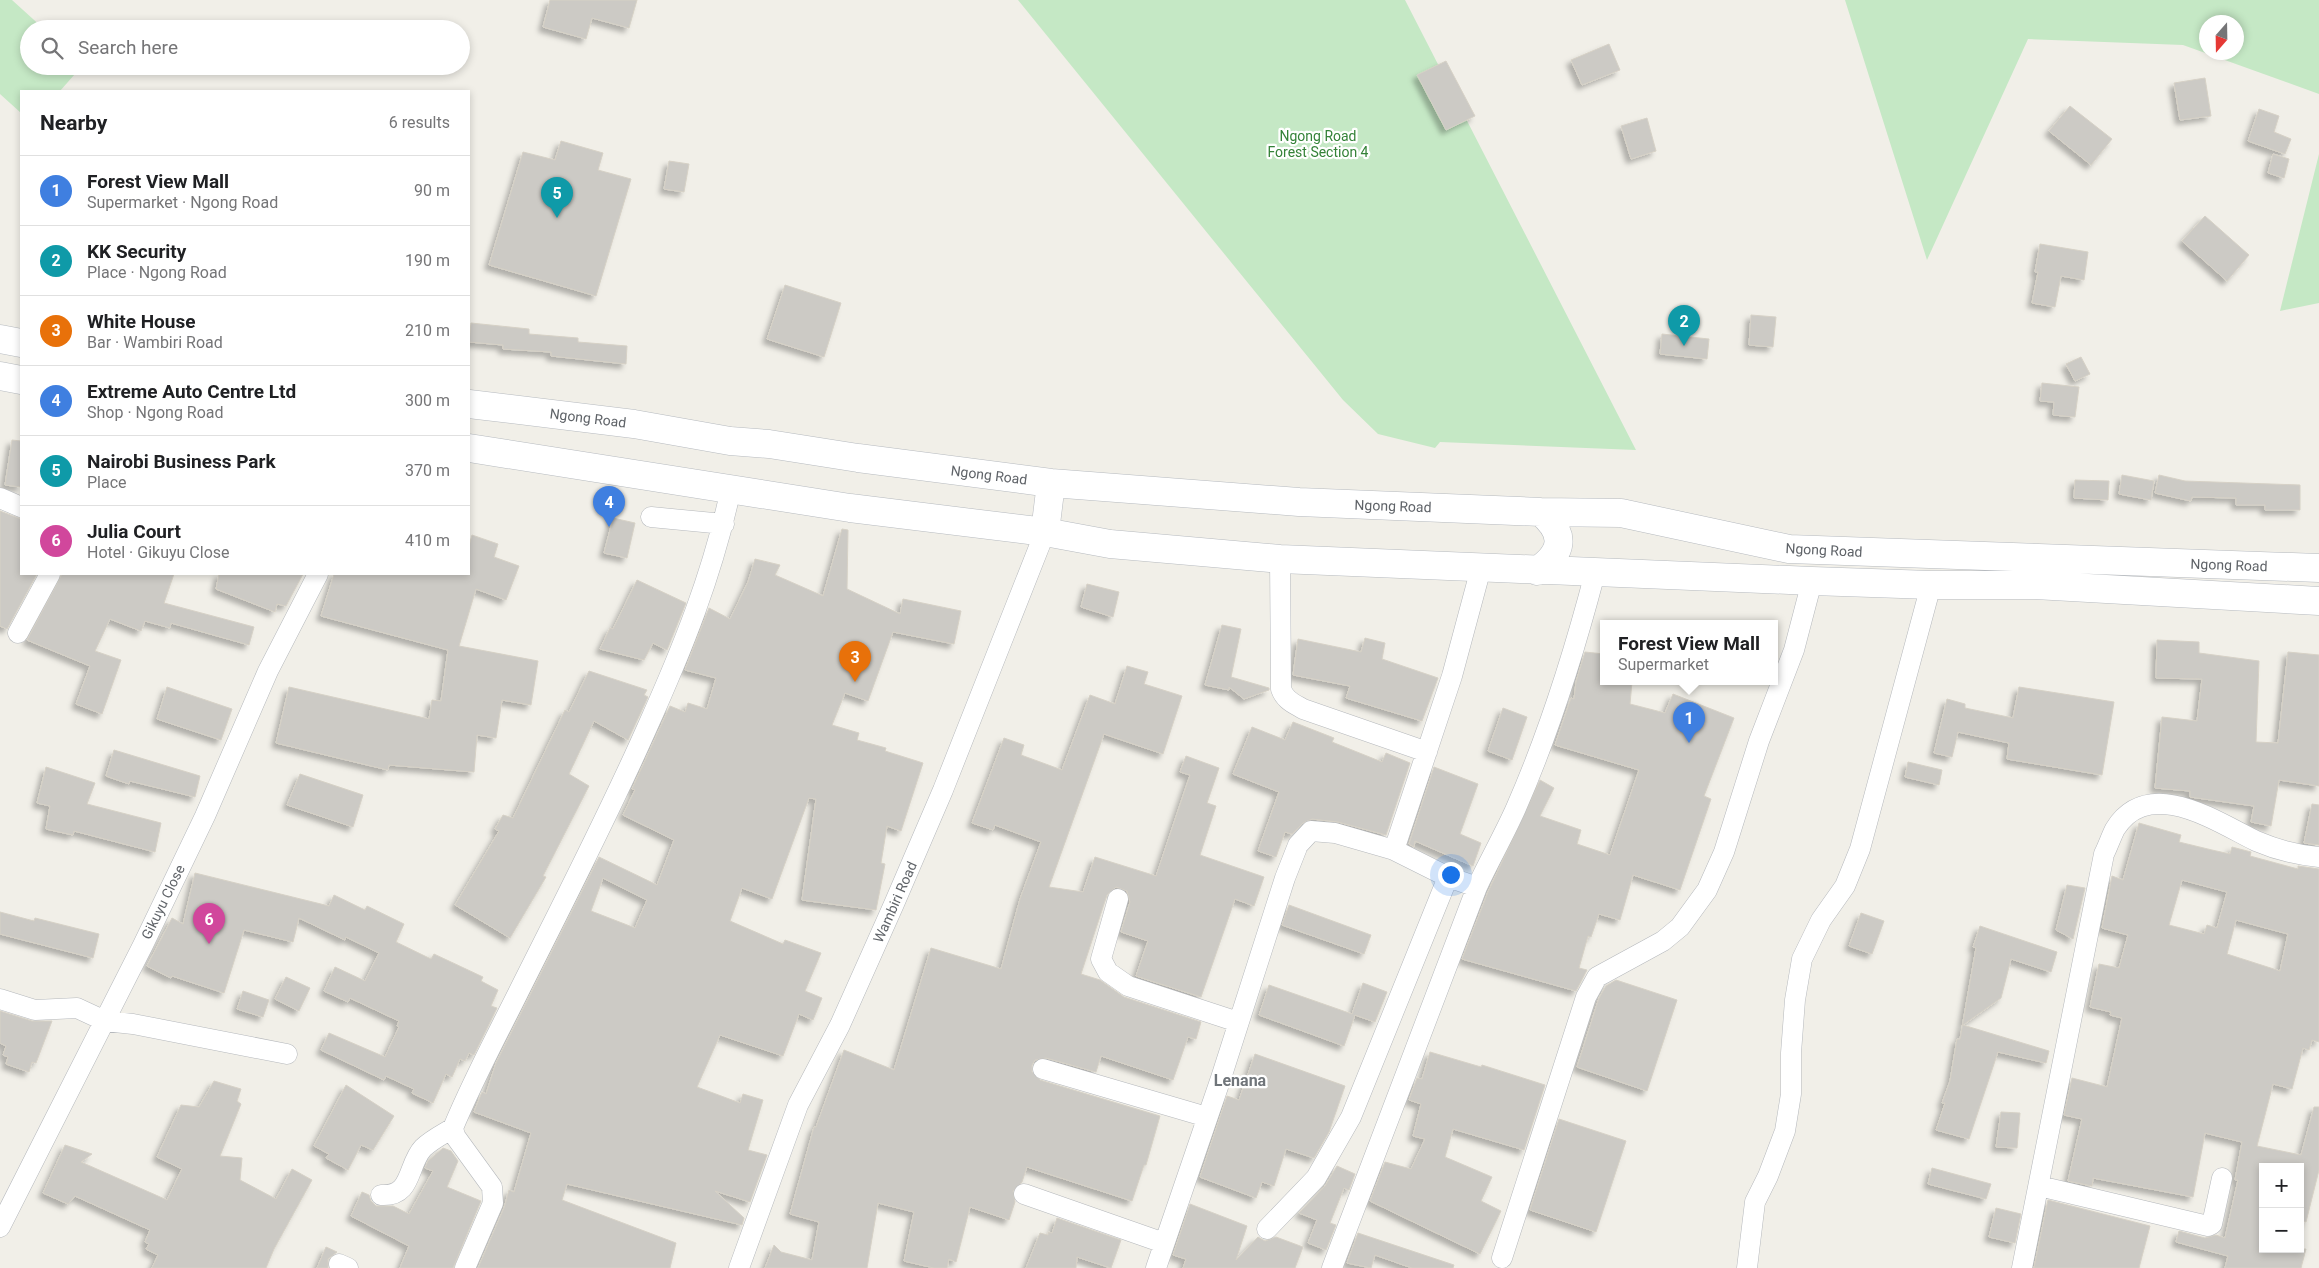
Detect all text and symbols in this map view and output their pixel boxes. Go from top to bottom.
north arrow [2199,15,2244,60]
search box [20,20,470,75]
icon: search [38,34,66,62]
text: Search here [78,36,178,59]
text: Nearby [40,111,107,135]
text: 6 results [389,113,450,132]
park label: Ngong Road Forest Section 4 [1267,128,1369,160]
text: Forest View Mall [87,170,229,193]
pin: 5 [541,177,573,218]
text: 1 [51,181,61,200]
text: 90 m [414,181,450,200]
text: Supermarket · Ngong Road [87,193,278,212]
text: KK Security [87,240,186,263]
text: 2 [51,251,61,270]
text: 190 m [405,251,450,270]
text: Place · Ngong Road [87,263,227,282]
pin: 2 [1668,305,1700,346]
text: White House [87,310,196,333]
text: 3 [51,321,61,340]
text: 210 m [405,321,450,340]
text: Bar · Wambiri Road [87,333,223,352]
text: Extreme Auto Centre Ltd [87,380,296,403]
text: 4 [51,391,61,410]
text: 300 m [405,391,450,410]
text: Shop · Ngong Road [87,403,224,422]
street label: Ngong Road [549,405,627,431]
text: Nairobi Business Park [87,450,276,473]
text: 5 [51,461,61,480]
text: 370 m [405,461,450,480]
street label: Ngong Road [950,462,1028,488]
text: Place [87,473,127,492]
pin: 4 [593,486,625,527]
street label: Ngong Road [1354,497,1432,515]
text: Julia Court [87,520,181,543]
text: 6 [51,531,61,550]
text: 410 m [405,531,450,550]
street label: Ngong Road [1785,540,1863,560]
text: Hotel · Gikuyu Close [87,543,230,562]
street label: Ngong Road [2190,556,2268,574]
popup [1600,620,1778,685]
text: Forest View Mall [1618,632,1760,655]
pin: 3 [839,641,871,682]
text: Supermarket [1618,655,1709,674]
pin: 1 [1673,702,1705,743]
street label: Wambiri Road [870,859,920,945]
street label: Gikuyu Close [138,862,188,942]
your location [1438,862,1464,888]
pin: 6 [193,903,225,944]
district label: Lenana [1214,1071,1267,1090]
map controls [2259,1163,2304,1253]
button: + [2259,1163,2304,1208]
button: − [2259,1208,2304,1253]

